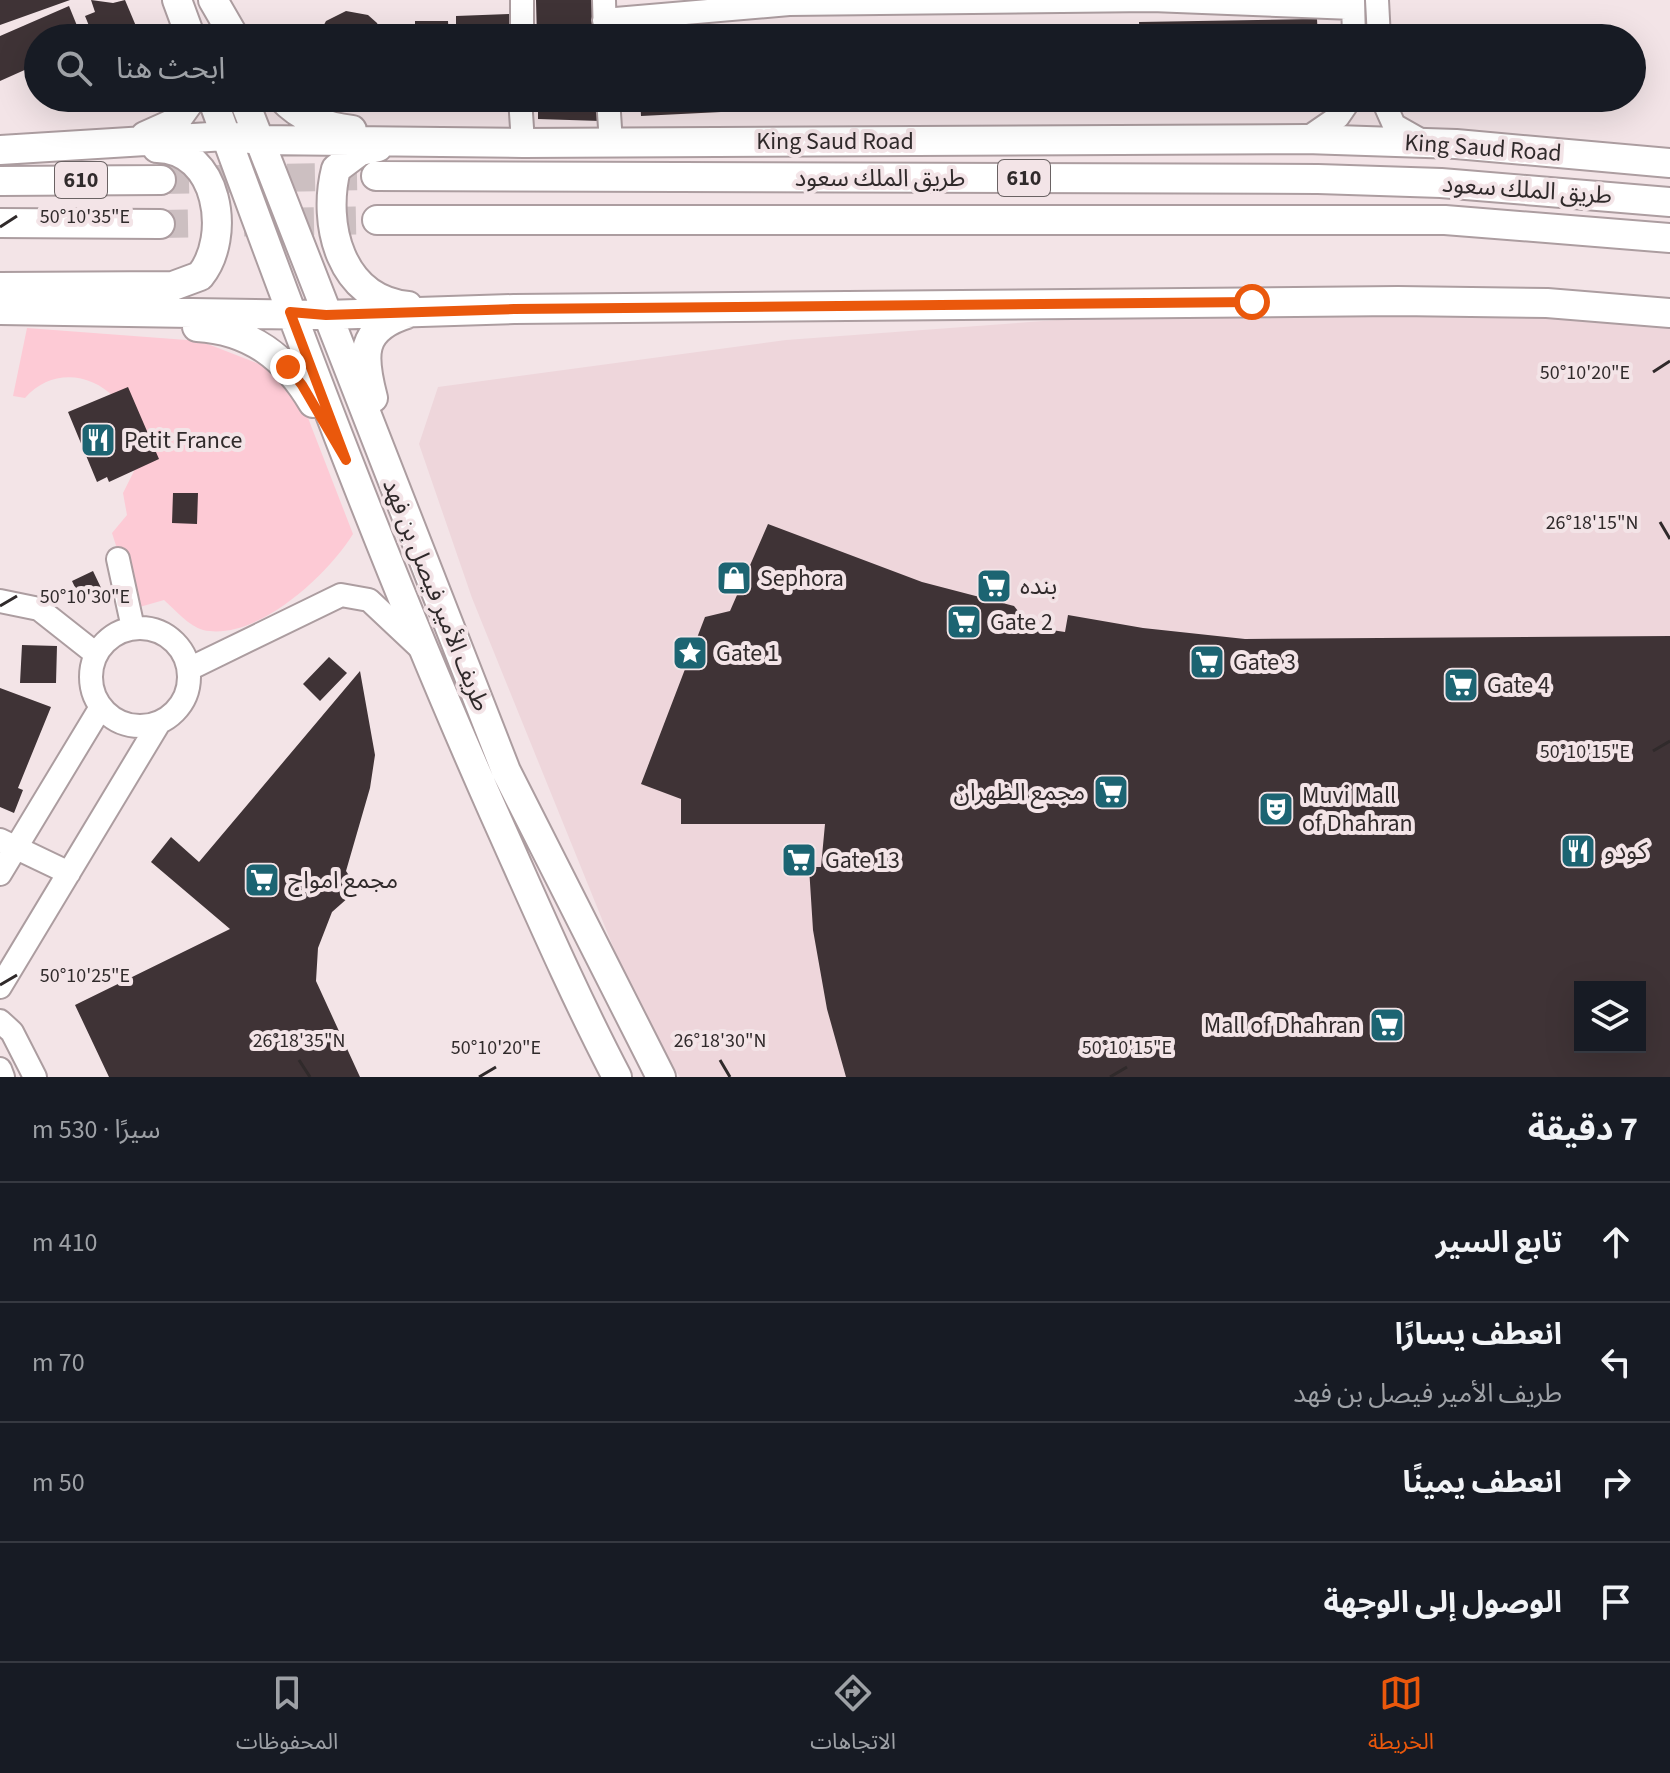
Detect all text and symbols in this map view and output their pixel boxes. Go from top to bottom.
search box [24,24,1646,112]
icon: search [52,46,96,90]
text: ابحث هنا [116,47,225,90]
street label: King Saud Road [756,124,914,159]
street label: King Saud Road [1403,125,1563,171]
road number: 610 [998,160,1050,196]
street label: طريق الملك سعود [795,161,965,196]
road number: 610 [55,162,107,198]
street label: طريق الملك سعود [1441,167,1613,213]
text: 50°10'35"E [40,203,130,231]
route start [1234,284,1270,320]
route end [270,349,306,385]
text: 50°10'20"E [1540,359,1630,387]
restaurant icon: Petit France [79,421,117,459]
place label: Petit France [124,423,242,458]
street label: طريف الأمير فيصل بن فهد [373,473,499,717]
text: 26°18'15"N [1546,509,1638,537]
shop icon: Sephora [715,559,753,597]
place label: Sephora [760,561,844,596]
supermarket icon: بنده [975,567,1013,605]
place label: بنده [1020,569,1057,604]
text: 50°10'30"E [40,583,130,611]
supermarket icon: Gate 2 [945,603,983,641]
place label: Gate 2 [990,605,1053,640]
place icon: Gate 1 [671,634,709,672]
place label: Gate 1 [716,636,779,671]
supermarket icon: Gate 3 [1188,643,1226,681]
place label: Gate 3 [1233,645,1296,680]
supermarket icon: Gate 4 [1442,666,1480,704]
place label: Gate 4 [1487,668,1550,703]
text: 50°10'15"E [1540,738,1630,766]
supermarket icon: مجمع الظهران [1092,773,1130,811]
place label: مجمع الظهران [953,775,1085,810]
place label: Muvi Mall of Dhahran [1302,778,1413,841]
theatre icon: Muvi Mall of Dhahran [1257,790,1295,828]
restaurant icon: كودو [1559,832,1597,870]
place label: كودو [1604,834,1649,869]
supermarket icon: Gate 13 [780,841,818,879]
place label: Gate 13 [825,843,900,878]
supermarket icon: مجمع امواج [243,861,281,899]
place label: مجمع امواج [288,863,398,898]
text: 50°10'25"E [40,962,130,990]
map controls [1574,981,1646,1053]
button: layers [1574,981,1646,1053]
supermarket icon: Mall of Dhahran [1368,1006,1406,1044]
place label: Mall of Dhahran [1204,1008,1361,1043]
text: 26°18'35"N [253,1027,345,1055]
text: 26°18'30"N [674,1027,766,1055]
text: 50°10'20"E [451,1034,541,1062]
text: 50°10'15"E [1082,1034,1172,1062]
text: 7 دقيقة [1528,1105,1638,1154]
text: سيرًا · 530 m [32,1111,160,1148]
icon: ahead [1594,1220,1638,1264]
text: تابع السير [1436,1221,1562,1264]
text: 410 m [32,1224,98,1261]
text: انعطف يسارًا [1395,1313,1562,1356]
icon: left [1594,1340,1638,1384]
text: 70 m [32,1344,85,1381]
text: طريف الأمير فيصل بن فهد [1293,1375,1562,1412]
icon: right [1594,1460,1638,1504]
text: انعطف يمينًا [1403,1461,1562,1504]
text: 50 m [32,1464,85,1501]
icon: arrive [1594,1580,1638,1624]
text: الوصول إلى الوجهة [1323,1581,1562,1624]
tab: المحفوظات [236,1671,338,1765]
tab: الاتجاهات [810,1671,896,1765]
tab: الخريطة [1368,1671,1434,1765]

